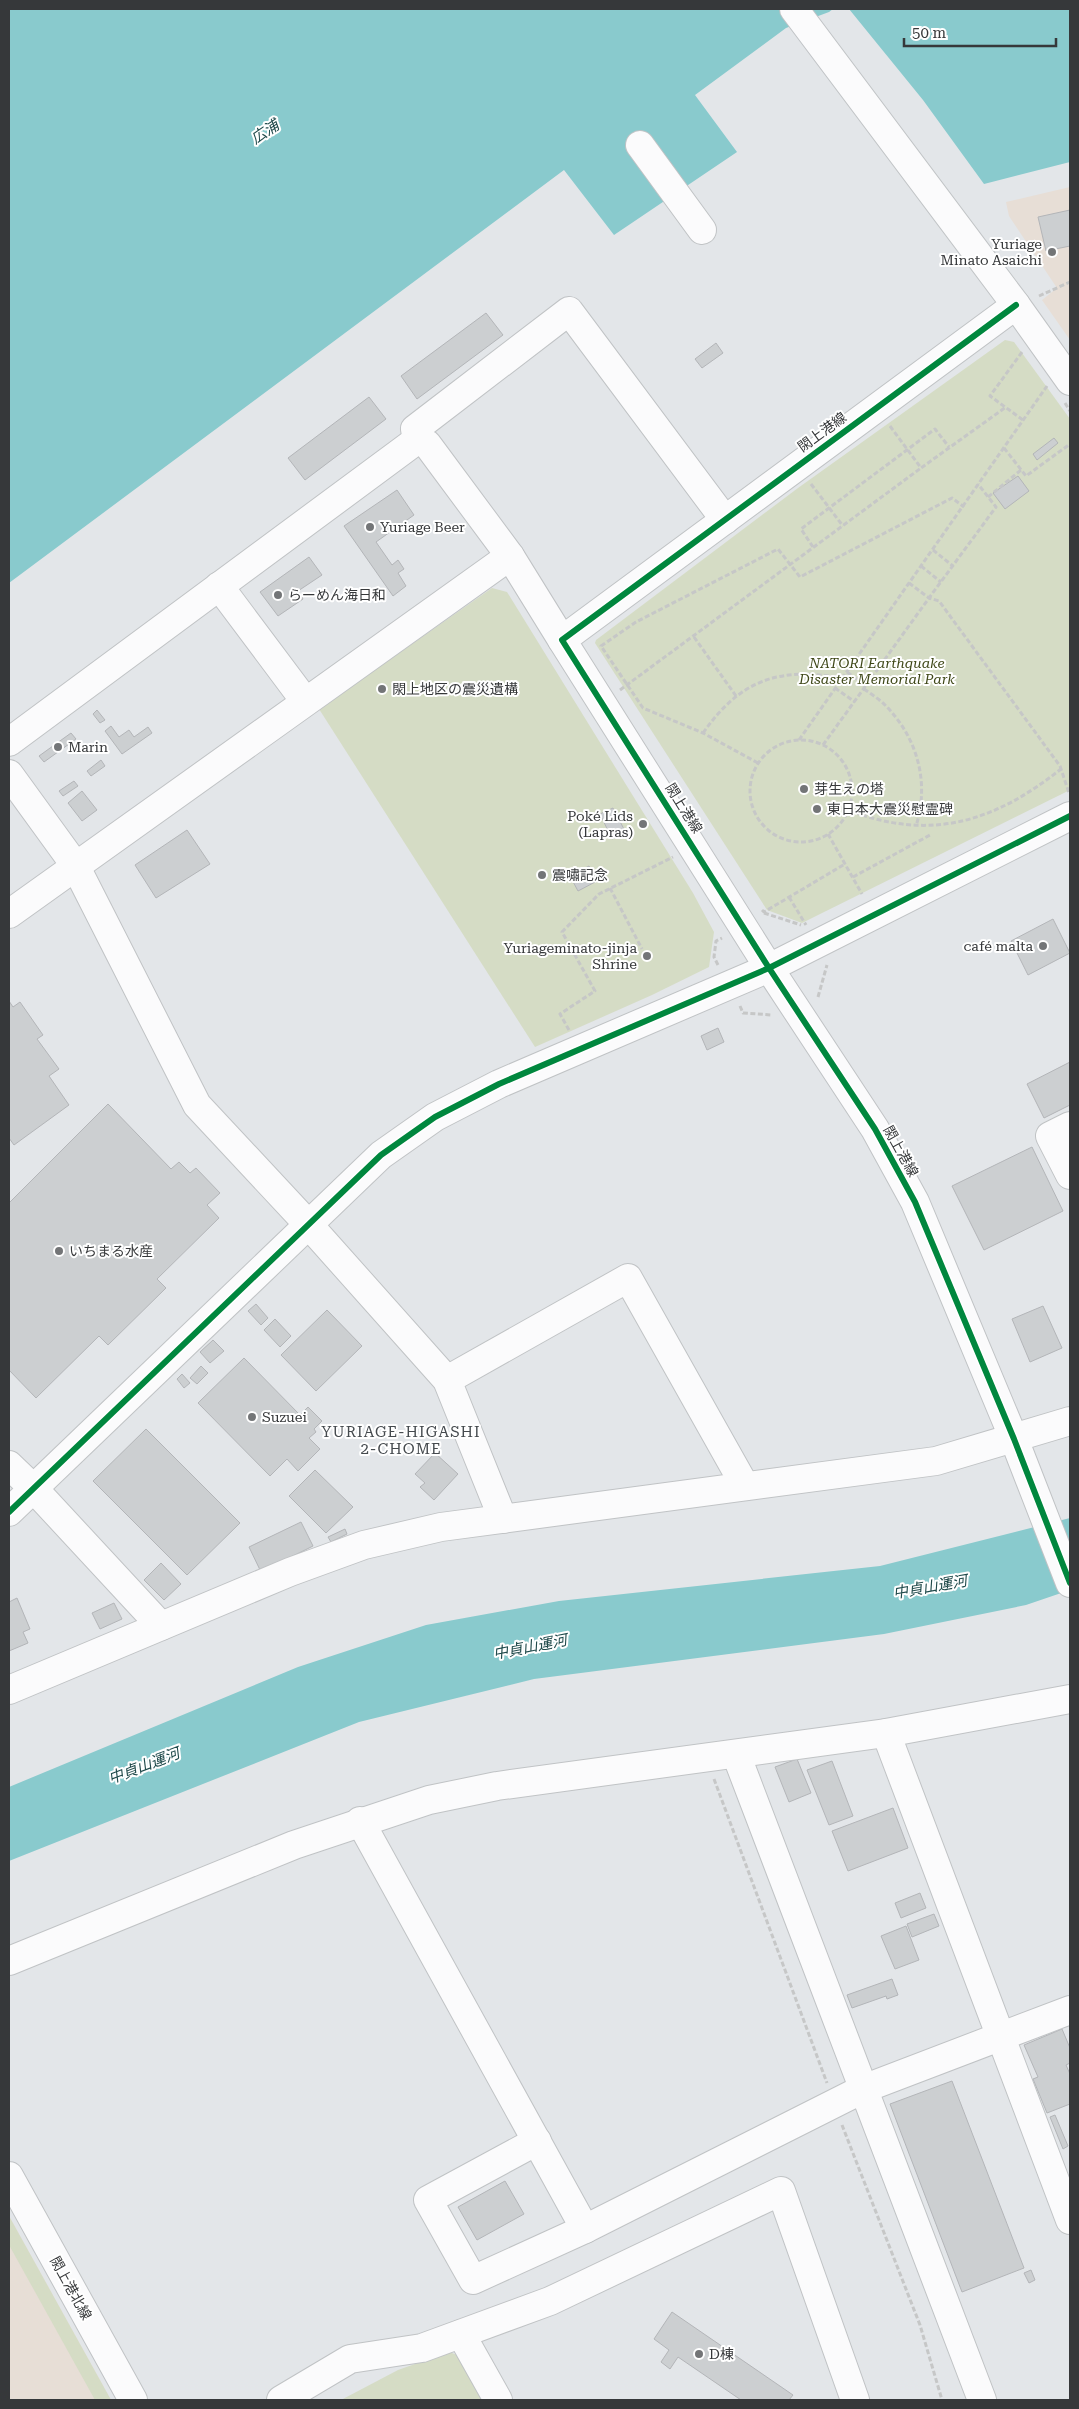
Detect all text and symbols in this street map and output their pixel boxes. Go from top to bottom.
scale bar [904,15,1056,47]
text: 50 m [912,24,947,42]
water label: 広浦 [248,115,284,148]
place label: Yuriage Minato Asaichi [941,236,1043,268]
marker: Yuriage Minato Asaichi [1046,246,1058,258]
street label: 閖上港線 [795,409,849,455]
place label: Yuriage Beer [380,519,465,535]
marker: Yuriage Beer [364,521,376,533]
place label: らーめん海日和 [288,587,386,603]
marker: らーめん海日和 [272,589,284,601]
park label: NATORI Earthquake Disaster Memorial Park [798,655,955,687]
place label: 閖上地区の震災遺構 [392,681,518,697]
marker: 閖上地区の震災遺構 [376,683,388,695]
place label: Marin [68,739,108,755]
marker: Marin [52,741,64,753]
street label: 閖上港線 [662,780,706,836]
place label: 芽生えの塔 [814,781,884,797]
marker: 芽生えの塔 [798,783,810,795]
place label: 東日本大震災慰霊碑 [827,801,953,817]
marker: 東日本大震災慰霊碑 [811,803,823,815]
place label: Poké Lids (Lapras) [567,808,633,840]
marker: Poké Lids (Lapras) [637,818,649,830]
place label: 震嘯記念 [552,867,608,883]
marker: 震嘯記念 [536,869,548,881]
place label: café malta [964,938,1033,954]
place label: Yuriageminato-jinja Shrine [503,940,637,972]
marker: café malta [1037,940,1049,952]
marker: Yuriageminato-jinja Shrine [641,950,653,962]
street label: 閖上港線 [880,1123,922,1179]
place label: いちまる水産 [69,1243,153,1259]
marker: いちまる水産 [53,1245,65,1257]
place label: Suzuei [262,1409,307,1425]
marker: Suzuei [246,1411,258,1423]
district label: YURIAGE-HIGASHI 2-CHOME [321,1423,481,1458]
water label: 中貞山運河 [891,1571,971,1602]
water label: 中貞山運河 [491,1630,571,1663]
water label: 中貞山運河 [106,1743,185,1788]
street label: 閖上港北線 [47,2254,95,2322]
place label: D棟 [709,2346,734,2362]
marker: D棟 [693,2348,705,2360]

